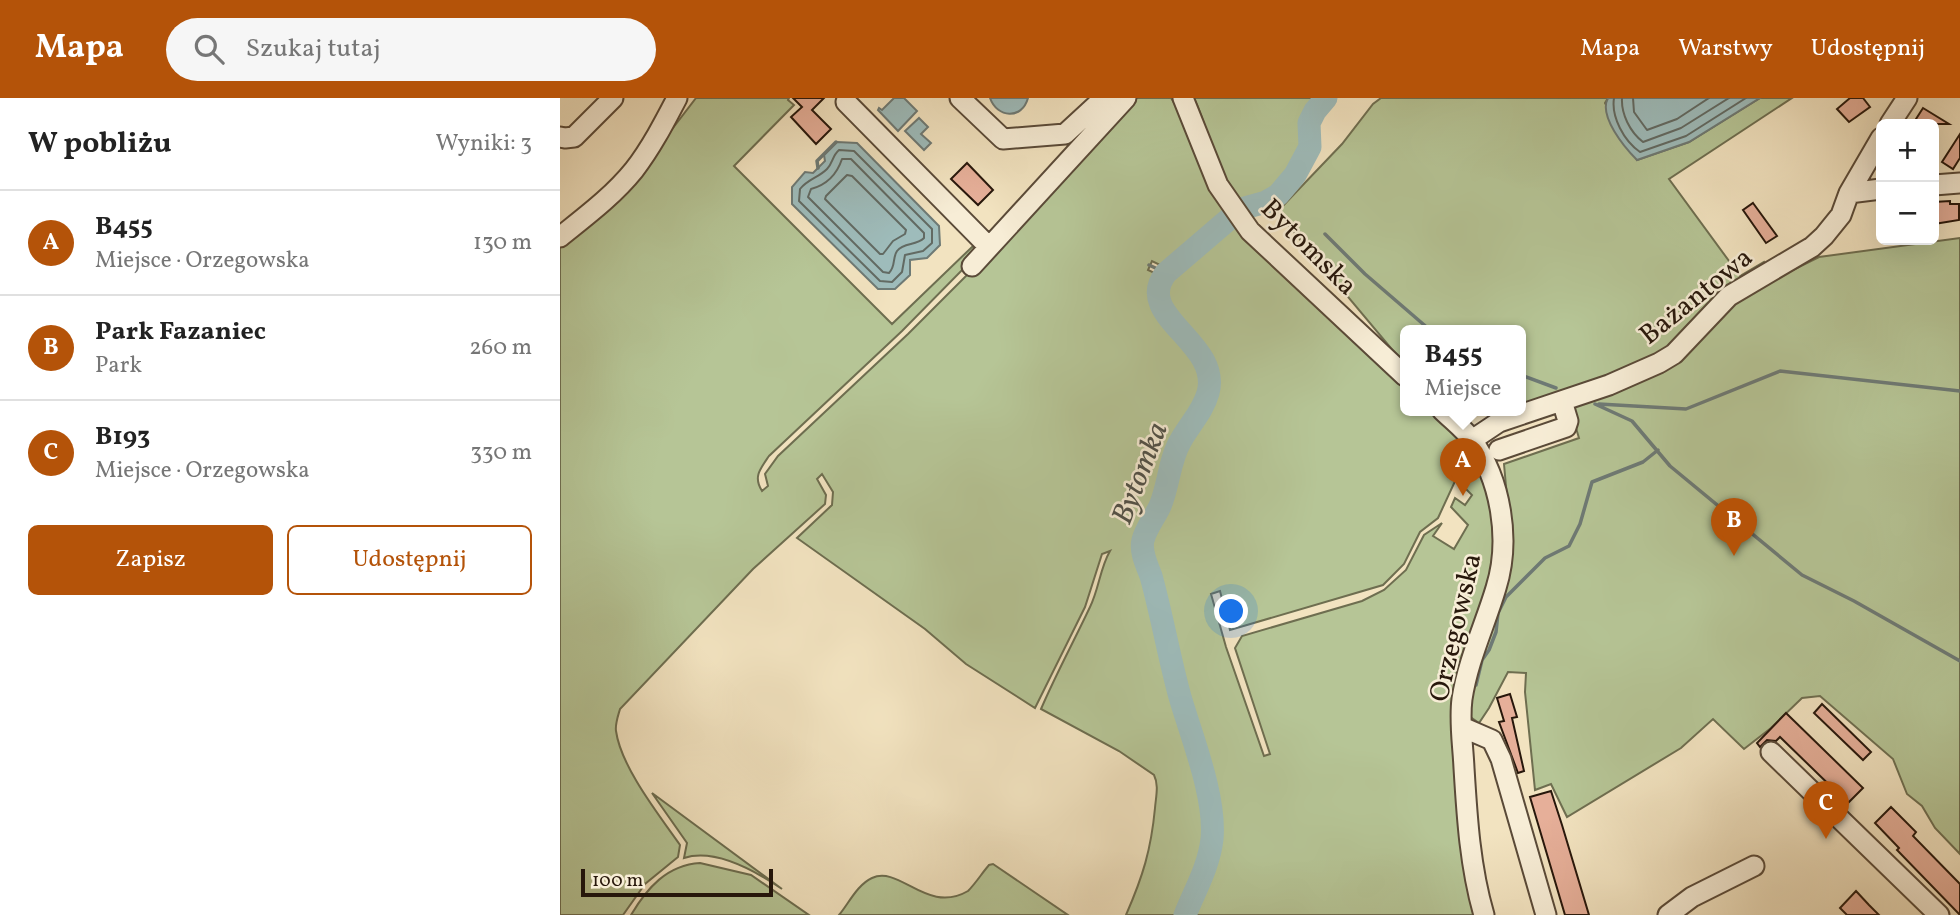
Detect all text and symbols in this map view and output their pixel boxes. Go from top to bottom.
search box [166,18,656,81]
text: Mapa [35,26,124,72]
icon: search [190,30,228,68]
text: Szukaj tutaj [246,31,381,67]
text: Mapa [1580,32,1640,66]
text: Warstwy [1678,32,1773,66]
text: Udostępnij [1811,32,1925,66]
map controls [1876,119,1939,245]
button: + [1876,119,1939,182]
text: W pobliżu [28,123,171,165]
text: Wyniki: 3 [435,128,532,160]
button: − [1876,182,1939,245]
street label: Bytomska [1251,190,1366,305]
text: B455 [95,209,153,245]
text: A [43,227,59,259]
text: 130 m [473,227,532,259]
street label: Bażantowa [1632,239,1762,355]
text: Miejsce · Orzegowska [95,245,310,277]
text: Park Fazaniec [95,314,266,350]
popup [1400,325,1526,416]
text: B [43,332,59,364]
text: 260 m [469,332,532,364]
text: B455 [1425,337,1482,373]
text: Park [95,350,142,382]
text: Miejsce [1425,373,1501,405]
water label: Bytomka [1102,417,1179,531]
text: B193 [95,419,150,455]
text: C [44,437,58,469]
text: 330 m [470,437,532,469]
pin: A [1440,438,1486,496]
text: Miejsce · Orzegowska [95,455,310,487]
pin: B [1711,498,1757,556]
button: Zapisz [28,525,273,595]
button: Udostępnij [287,525,532,595]
street label: Orzegowska [1420,549,1492,706]
your location [1214,594,1248,628]
pin: C [1803,781,1849,839]
scale bar [581,866,774,898]
text: 100 m [592,868,643,894]

